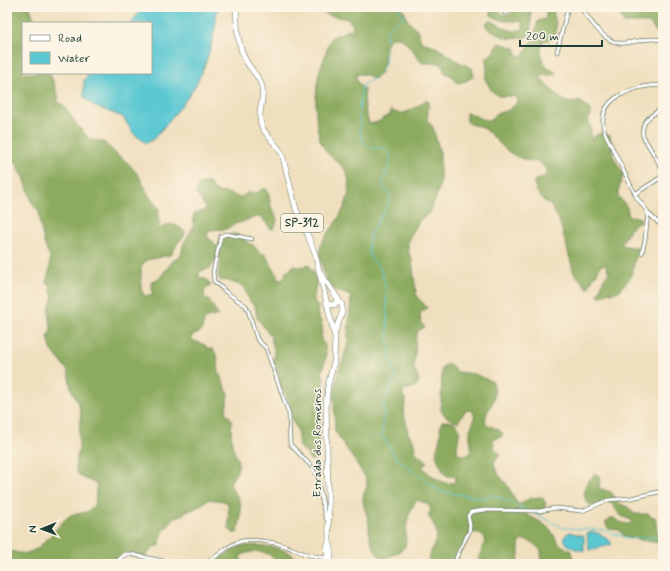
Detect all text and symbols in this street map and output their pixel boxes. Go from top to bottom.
legend [22,22,152,74]
scale bar [520,22,602,48]
text: 200 m [526,29,559,45]
text: Road [58,31,82,47]
text: Water [58,51,90,67]
road number: SP-312 [281,214,323,232]
street label: Estrada dos Romeiros [310,388,326,498]
north arrow [22,509,62,549]
text: N [26,525,40,533]

